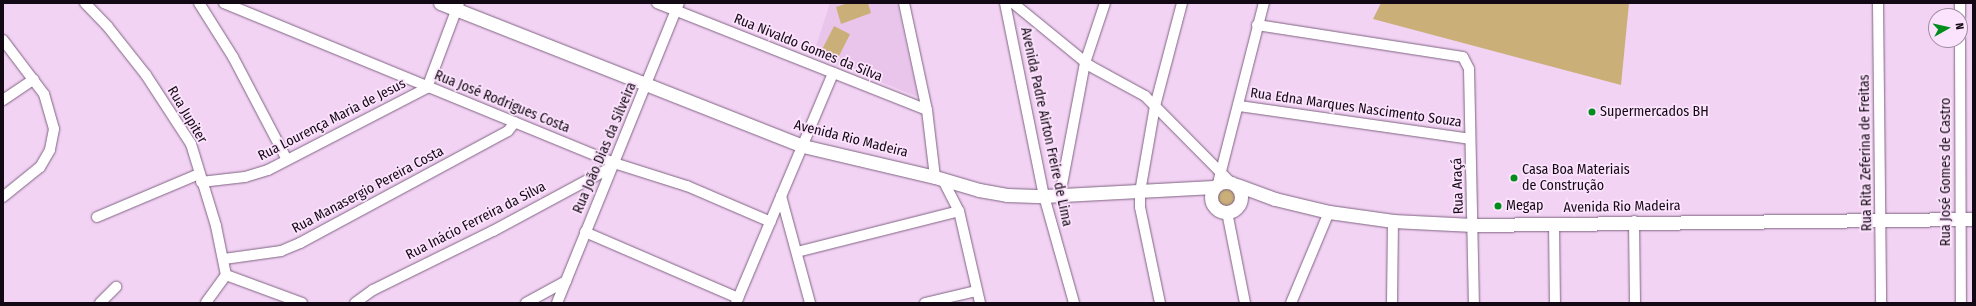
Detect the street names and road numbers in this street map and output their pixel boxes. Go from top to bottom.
street label: Rua Nivaldo Gomes da Silva [731,11,885,85]
street label: Avenida Padre Airton Freire de Lima [1017,26,1075,228]
street label: Rua José Rodrigues Costa [432,67,572,137]
street label: Rua Lourença Maria de Jesus [255,75,409,165]
street label: Rua Rita Zeferina de Freitas [1856,75,1876,231]
street label: Rua João Dias da Silveira [570,80,640,216]
street label: Rua Jupiter [163,84,211,146]
street label: Rua Edna Marques Nascimento Souza [1249,85,1463,131]
street label: Rua José Gomes de Castro [1938,98,1954,246]
street label: Avenida Rio Madeira [792,117,910,161]
street label: Rua Manasergio Pereira Costa [289,143,447,237]
street label: Rua Araçá [1449,157,1467,215]
street label: Rua Inácio Ferreira da Silva [403,178,549,264]
street label: Avenida Rio Madeira [1563,198,1681,216]

